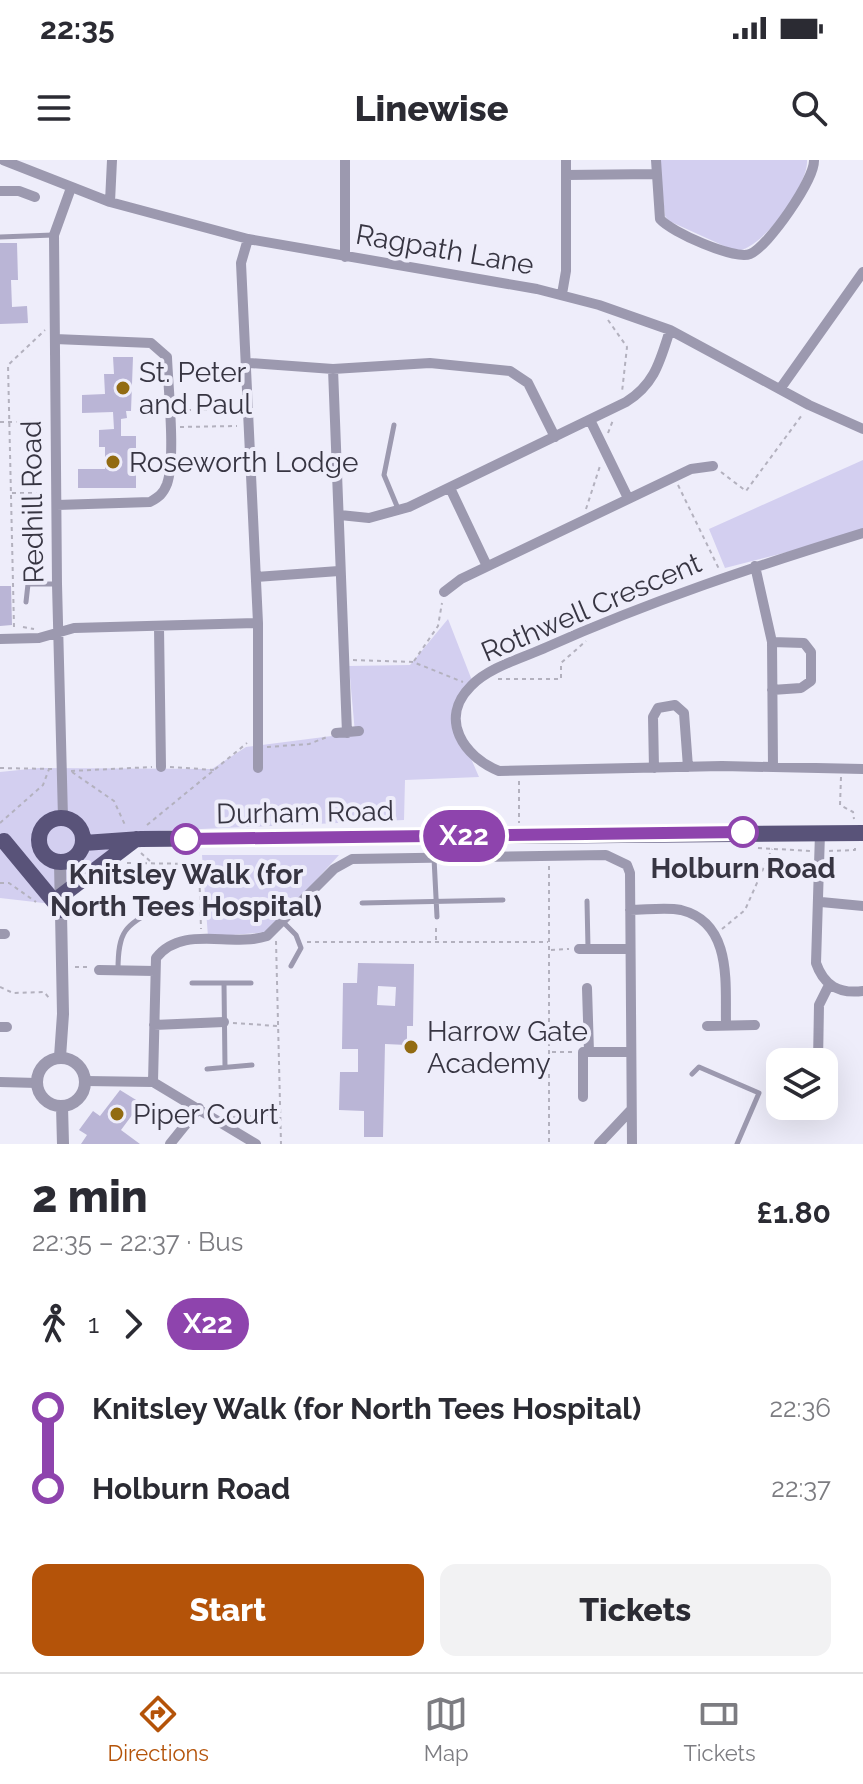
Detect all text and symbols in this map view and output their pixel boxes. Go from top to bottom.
text: 22:35 [40,11,115,46]
icon: menu [32,86,76,130]
icon: search [787,86,831,130]
text: Linewise [355,87,508,129]
street label: Ragpath Lane [353,218,537,281]
place label: St. Peter and Paul [139,356,252,421]
marker: St. Peter and Paul [114,379,132,397]
street label: Redhill Road [15,420,50,584]
place label: Roseworth Lodge [129,446,358,479]
marker: Roseworth Lodge [104,453,122,471]
street label: Rothwell Crescent [476,546,707,669]
street label: Durham Road [216,794,394,831]
line badge: X22 [418,810,510,862]
marker: Holburn Road [728,817,758,847]
text: X22 [439,819,489,852]
marker: Knitsley Walk (for North Tees Hospital) [171,824,201,854]
place label: Holburn Road [650,852,836,885]
place label: Knitsley Walk (for North Tees Hospital) [50,858,322,923]
place label: Harrow Gate Academy [427,1015,588,1080]
marker: Harrow Gate Academy [402,1038,420,1056]
map controls [766,1048,838,1120]
button: layers [766,1048,838,1120]
place label: Piper Court [133,1098,279,1131]
marker: Piper Court [108,1105,126,1123]
text: 2 min [32,1171,148,1222]
text: £1.80 [757,1195,831,1230]
text: 22:35 – 22:37 · Bus [32,1227,243,1257]
icon: walk [32,1302,76,1346]
icon: forward [111,1302,155,1346]
text: X22 [183,1307,233,1340]
text: 1 [88,1309,99,1339]
text: Knitsley Walk (for North Tees Hospital) [92,1391,641,1426]
text: 22:36 [769,1393,831,1423]
text: Holburn Road [92,1471,290,1506]
text: 22:37 [771,1473,831,1503]
button: Start [32,1564,424,1656]
button: Tickets [440,1564,831,1656]
tab: Directions [107,1692,209,1766]
tab: Map [424,1692,469,1766]
tab: Tickets [683,1692,756,1766]

